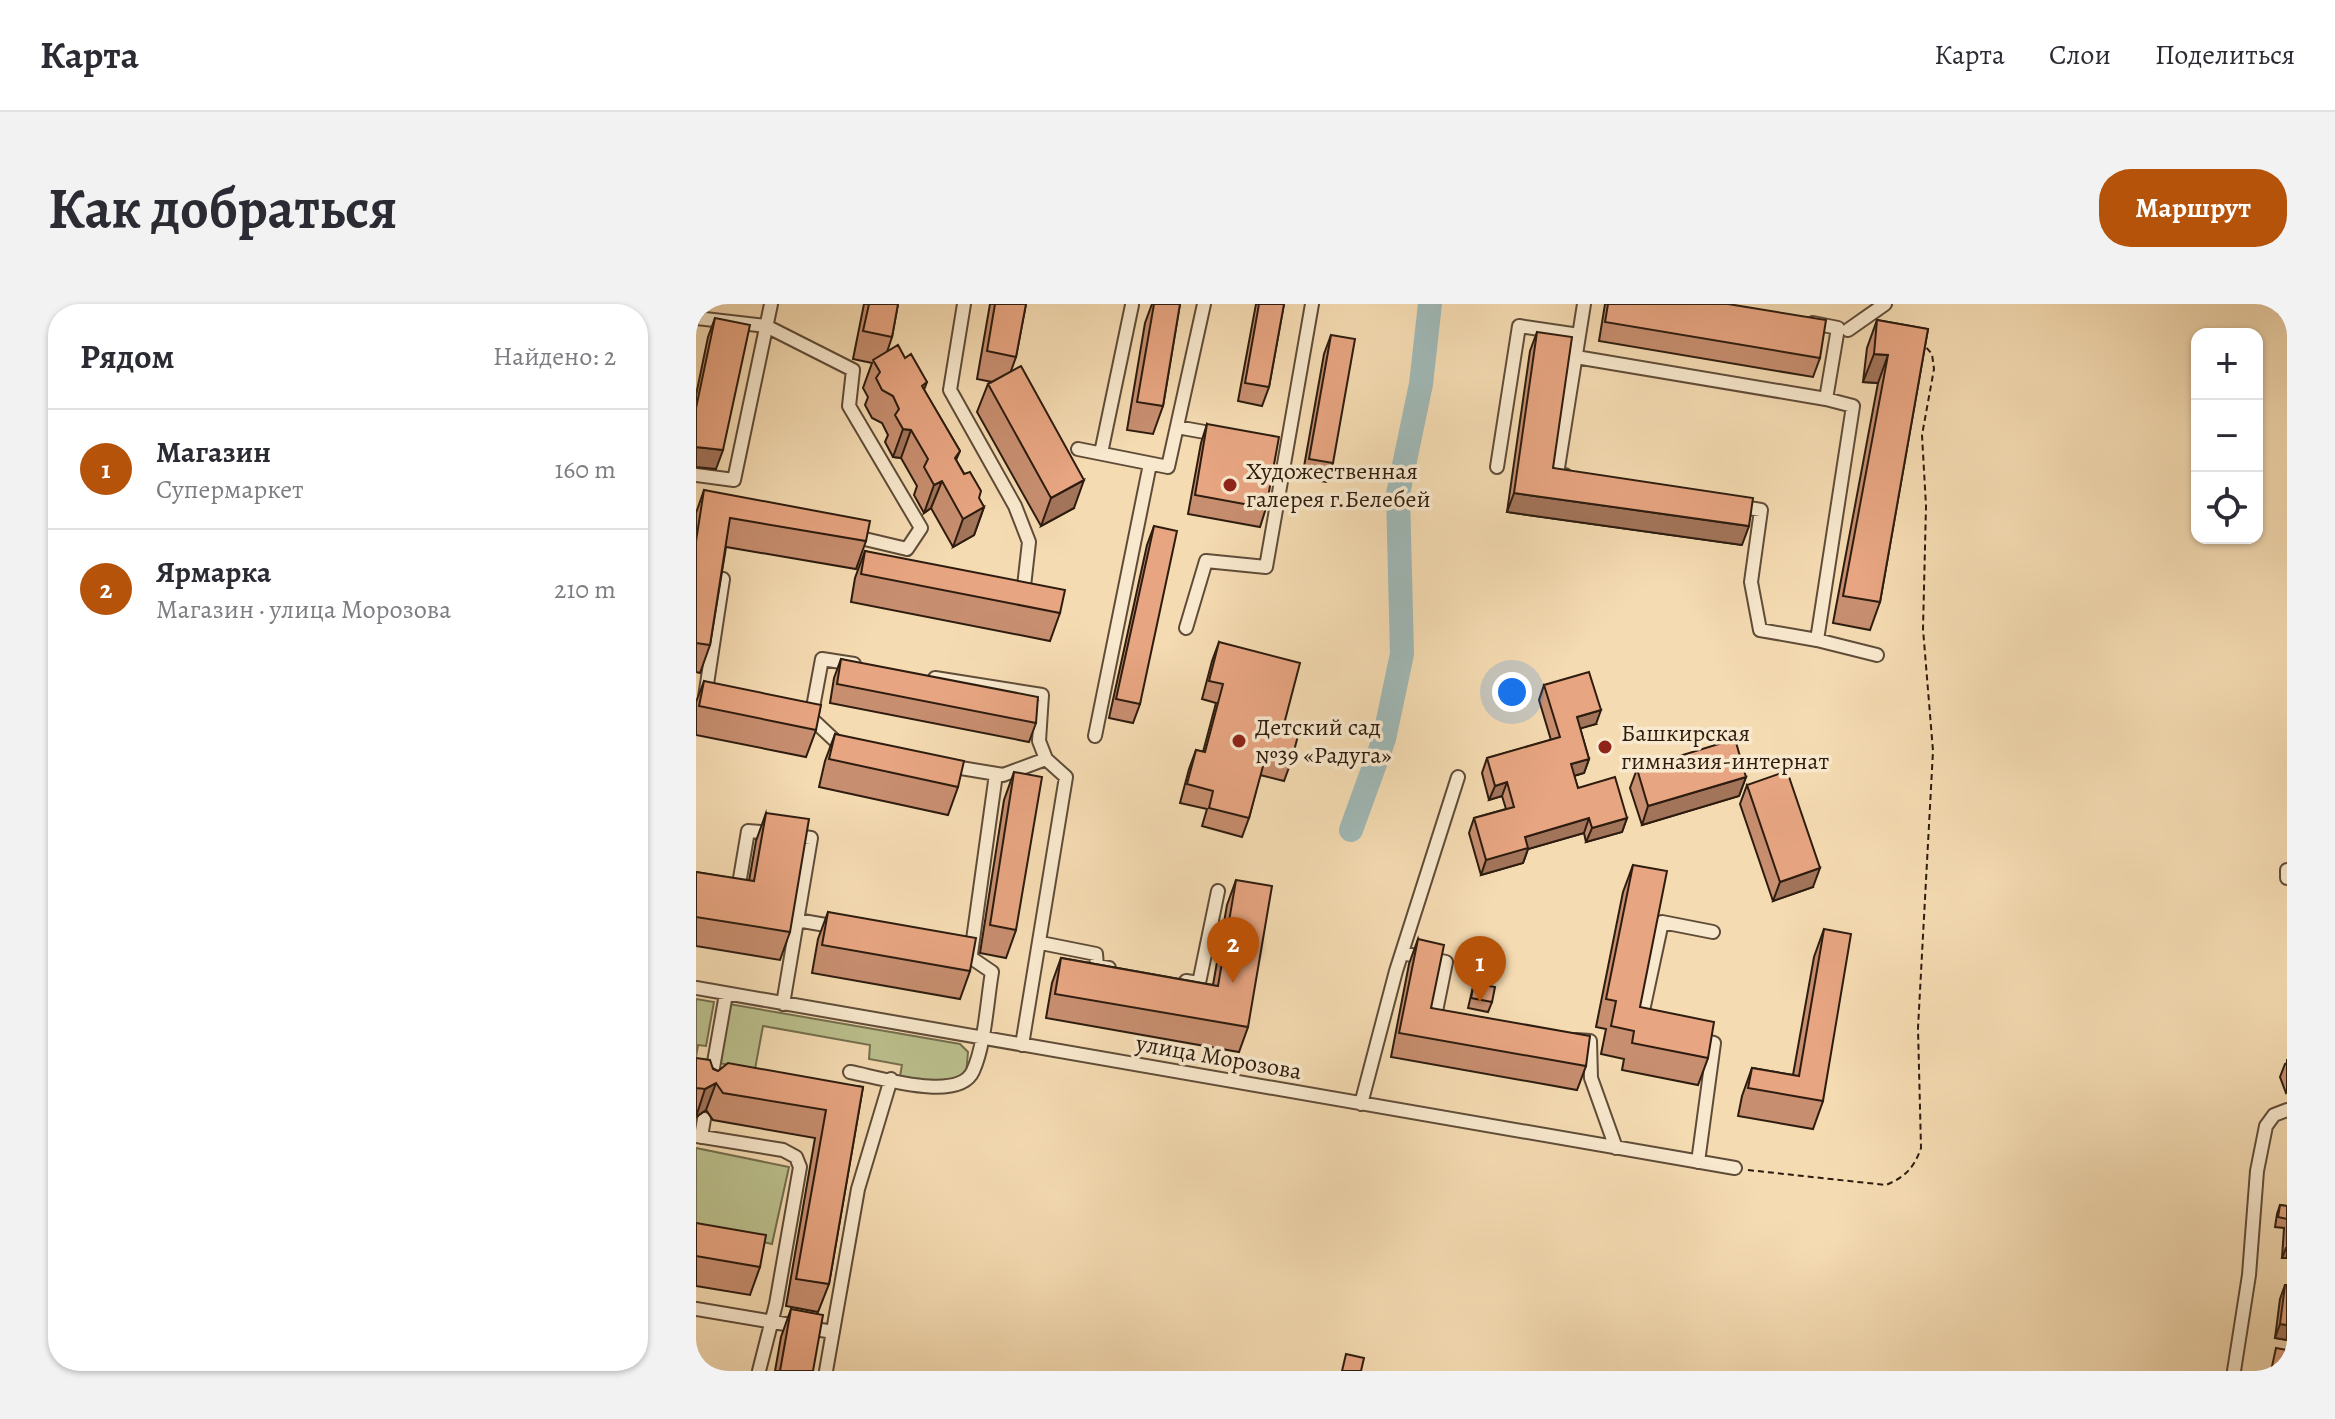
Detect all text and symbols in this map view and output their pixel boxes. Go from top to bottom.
text: Карта [40,29,139,81]
text: Карта [1934,36,2005,74]
text: Слои [2049,36,2111,74]
text: Поделиться [2155,36,2295,74]
button: Маршрут [2099,169,2287,247]
text: Как добраться [48,170,397,246]
map controls [2191,328,2263,544]
button: + [2191,328,2263,400]
text: Рядом [80,333,174,380]
text: Найдено: 2 [493,339,616,374]
button: − [2191,400,2263,472]
text: Магазин [156,432,271,472]
text: 1 [101,452,111,487]
text: 160 m [554,452,616,487]
place label: Художественная галерея г.Белебей [1246,455,1431,515]
text: Супермаркет [156,472,304,507]
button: locate [2191,472,2263,544]
marker: Художественная галерея г.Белебей [1221,476,1239,494]
text: Ярмарка [156,552,271,592]
text: 2 [100,572,112,607]
text: 210 m [554,572,616,607]
text: Магазин · улица Морозова [156,592,451,627]
your location [1492,672,1532,712]
place label: Детский сад №39 «Радуга» [1255,711,1392,771]
place label: Башкирская гимназия-интернат [1621,717,1830,777]
marker: Детский сад №39 «Радуга» [1230,732,1248,750]
marker: Башкирская гимназия-интернат [1596,738,1614,756]
pin: 2 [1207,917,1259,983]
pin: 1 [1454,936,1506,1002]
street label: улица Морозова [1133,1027,1304,1087]

